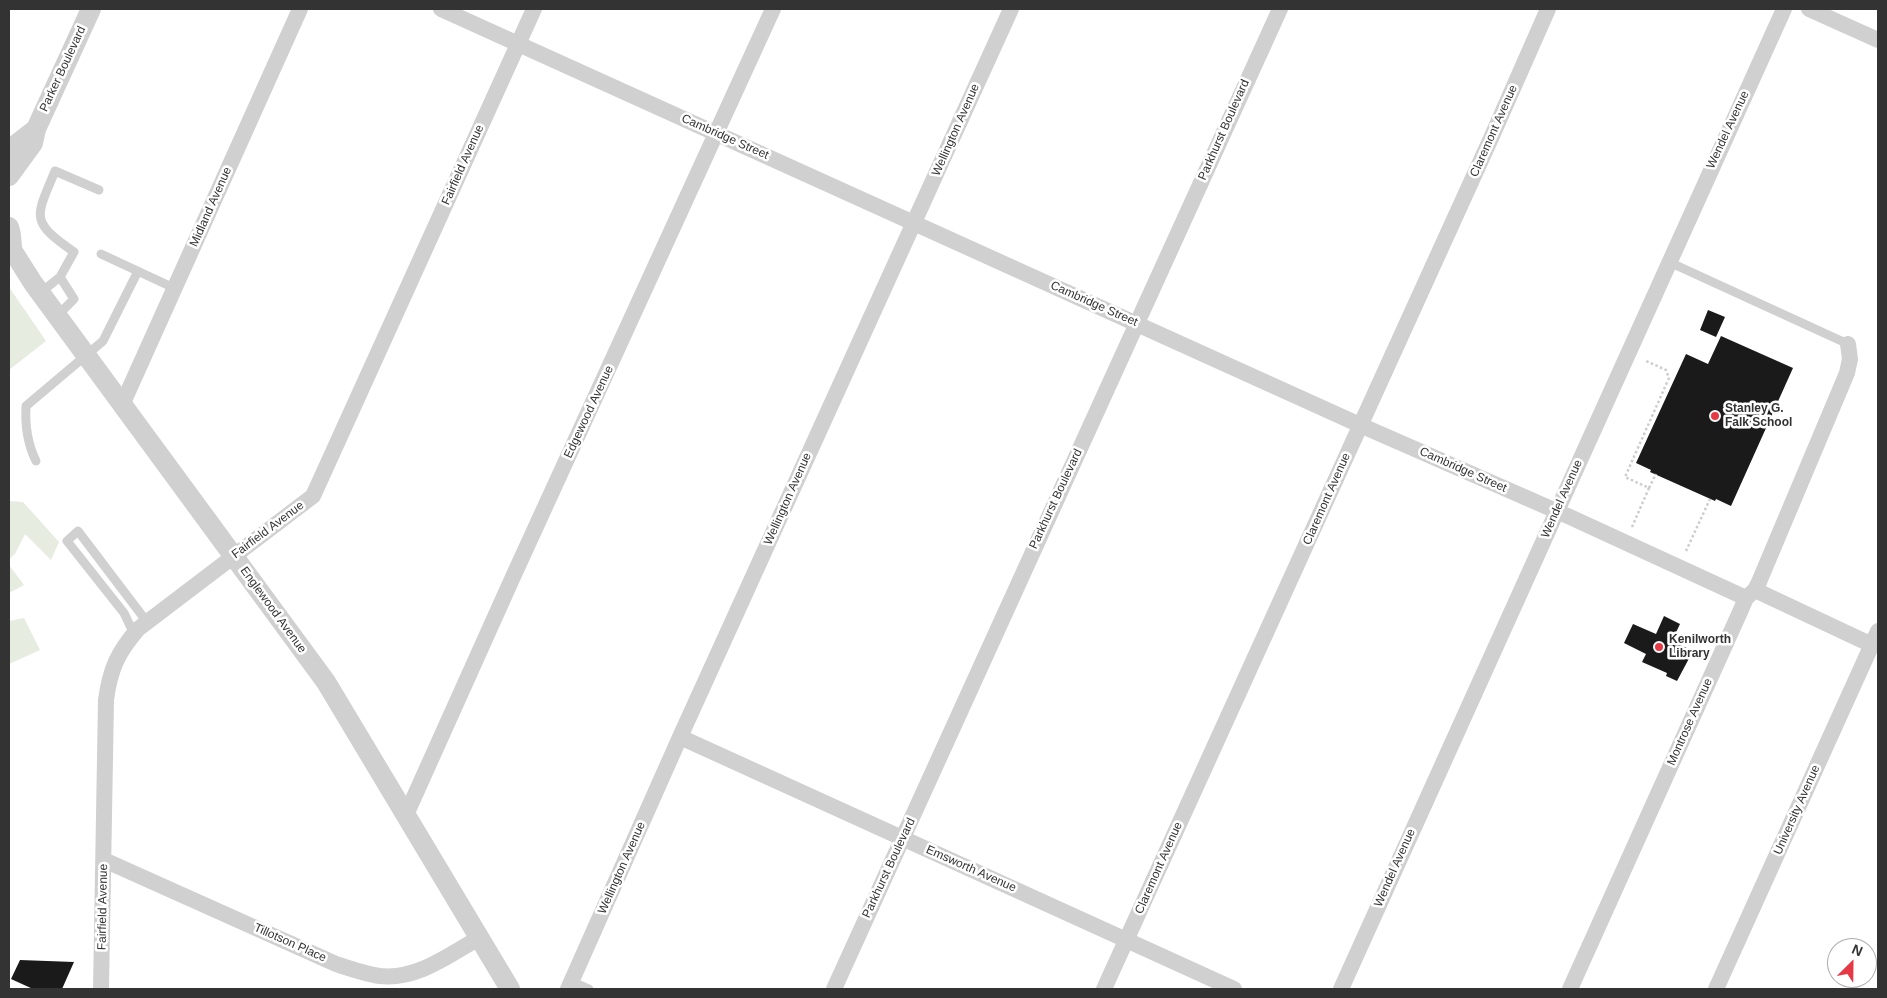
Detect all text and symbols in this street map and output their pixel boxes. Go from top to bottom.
street label: Parker Boulevard [37,24,89,114]
street label: Parkhurst Boulevard [1195,77,1253,183]
street label: Wellington Avenue [929,82,983,178]
street label: Claremont Avenue [1467,83,1521,179]
street label: Wendel Avenue [1704,89,1752,171]
street label: Cambridge Street [679,111,771,163]
street label: Fairfield Avenue [439,123,487,207]
street label: Midland Avenue [187,165,235,249]
street label: Cambridge Street [1048,278,1140,330]
street label: Edgewood Avenue [561,363,617,461]
place label: Stanley G. Falk School [1725,402,1792,430]
marker: Stanley G. Falk School [1709,410,1721,422]
street label: Cambridge Street [1417,444,1509,496]
street label: Parkhurst Boulevard [1027,447,1085,551]
street label: Wellington Avenue [761,451,815,547]
street label: Claremont Avenue [1300,451,1354,547]
street label: Wendel Avenue [1538,458,1586,540]
street label: Fairfield Avenue [229,498,307,562]
street label: Englewood Avenue [237,564,309,656]
place label: Kenilworth Library [1669,633,1731,661]
marker: Kenilworth Library [1653,641,1665,653]
street label: Montrose Avenue [1664,676,1716,768]
street label: University Avenue [1771,763,1823,857]
street label: Parkhurst Boulevard [860,816,918,920]
street label: Wellington Avenue [595,820,649,916]
street label: Claremont Avenue [1132,820,1186,916]
street label: Wendel Avenue [1371,827,1419,909]
street label: Emsworth Avenue [924,843,1018,895]
street label: Fairfield Avenue [95,864,111,950]
street label: Tillotson Place [252,921,328,965]
north arrow [1827,938,1877,988]
text: N [1850,941,1865,959]

